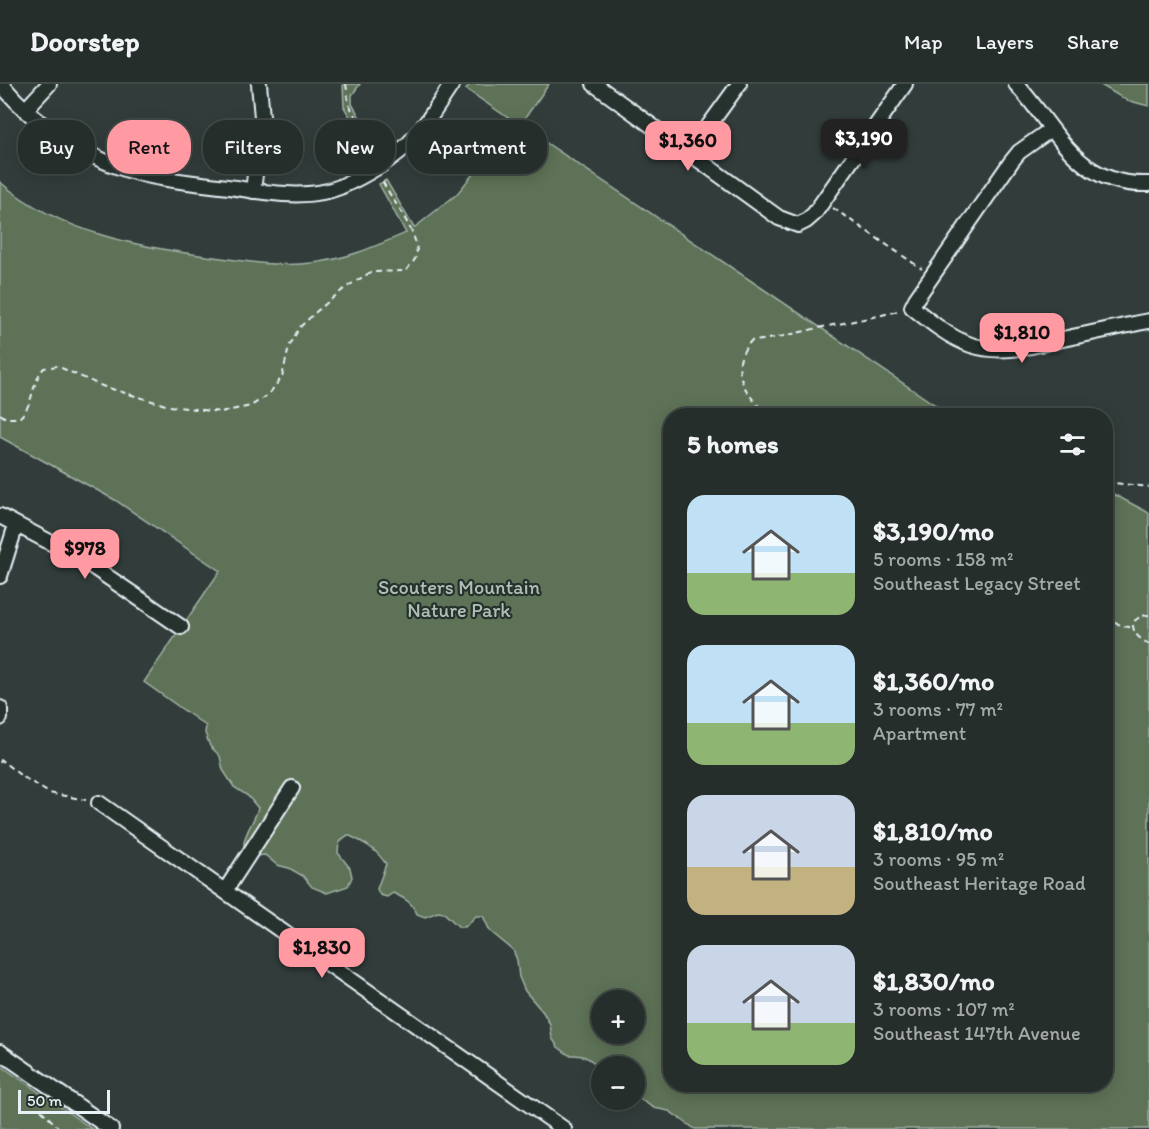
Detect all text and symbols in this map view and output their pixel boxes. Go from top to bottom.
text: Doorstep [30,24,140,58]
text: Map [904,29,943,54]
text: Layers [976,29,1034,54]
text: Share [1067,29,1119,54]
pin: $3,190 [815,119,913,170]
chip: Buy [18,120,95,174]
chip: Rent [107,120,191,174]
chip: Filters [203,120,303,174]
chip: New [315,120,395,174]
chip: Apartment [407,120,547,174]
pin: $1,360 [639,121,737,172]
text: $3,190 [835,126,893,150]
text: $1,360 [659,128,717,152]
pin: $1,810 [973,313,1071,364]
text: $1,810 [994,320,1050,344]
text: 5 homes [687,428,779,460]
icon: filters [1056,428,1089,461]
text: $3,190/mo [873,515,994,547]
icon: home [735,519,807,591]
pin: $978 [49,529,121,580]
text: $978 [64,536,106,560]
text: 5 rooms · 158 m² [873,547,1014,571]
text: Southeast Legacy Street [873,571,1081,595]
park label: Scouters Mountain Nature Park [378,575,540,622]
text: $1,360/mo [873,665,994,697]
icon: home [735,669,807,741]
text: 3 rooms · 77 m² [873,697,1003,721]
text: Apartment [873,721,966,745]
text: $1,810/mo [873,815,993,847]
icon: home [735,819,807,891]
text: 3 rooms · 95 m² [873,847,1004,871]
text: Southeast Heritage Road [873,871,1086,895]
pin: $1,830 [273,928,371,979]
text: $1,830 [293,935,351,959]
text: $1,830/mo [873,965,995,997]
icon: home [735,969,807,1041]
map controls [591,990,645,1110]
button: + [591,990,645,1044]
text: 3 rooms · 107 m² [873,997,1015,1021]
text: Southeast 147th Avenue [873,1021,1081,1045]
button: − [591,1056,645,1110]
scale bar [18,1087,110,1114]
text: 50 m [27,1091,62,1110]

